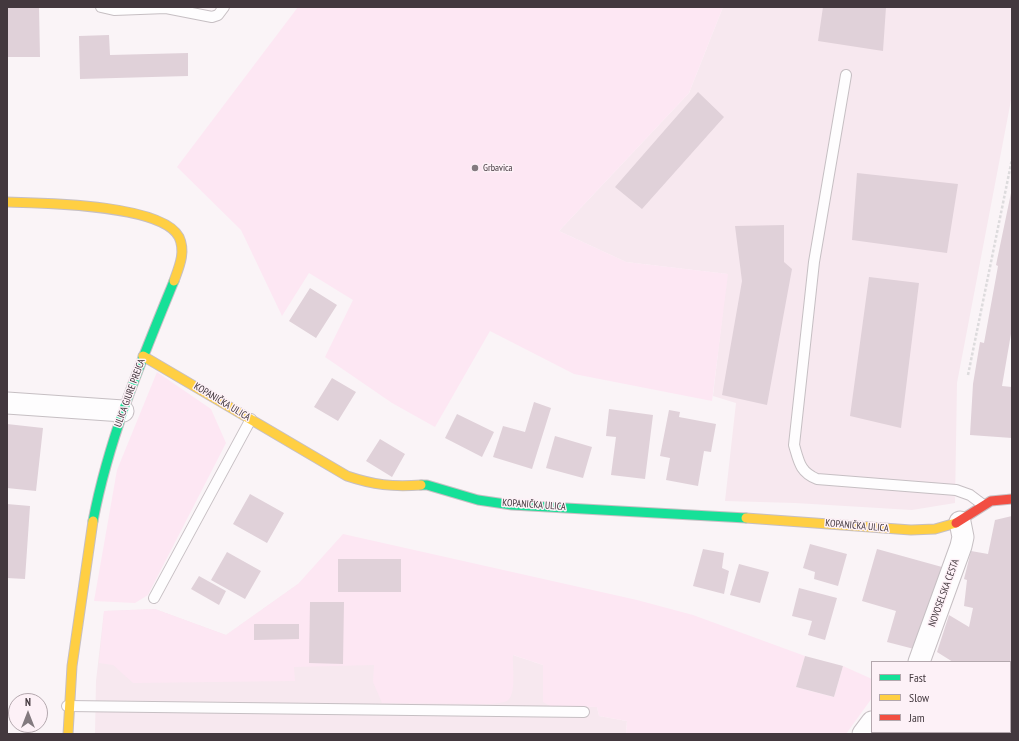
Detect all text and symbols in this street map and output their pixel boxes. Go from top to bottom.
place label: Grbavica [483,162,513,174]
marker: Grbavica [470,163,480,173]
street label: ULICA GJURE PREJCA [112,357,148,429]
street label: KOPANIČKA ULICA [192,381,252,423]
street label: KOPANIČKA ULICA [502,497,566,513]
street label: KOPANIČKA ULICA [825,517,889,535]
street label: NOVOSELSKA CESTA [926,558,962,628]
legend [871,661,1011,733]
text: Fast [909,670,926,685]
text: Slow [909,690,929,705]
north arrow [8,693,48,733]
text: N [25,695,31,709]
text: Jam [909,710,925,725]

